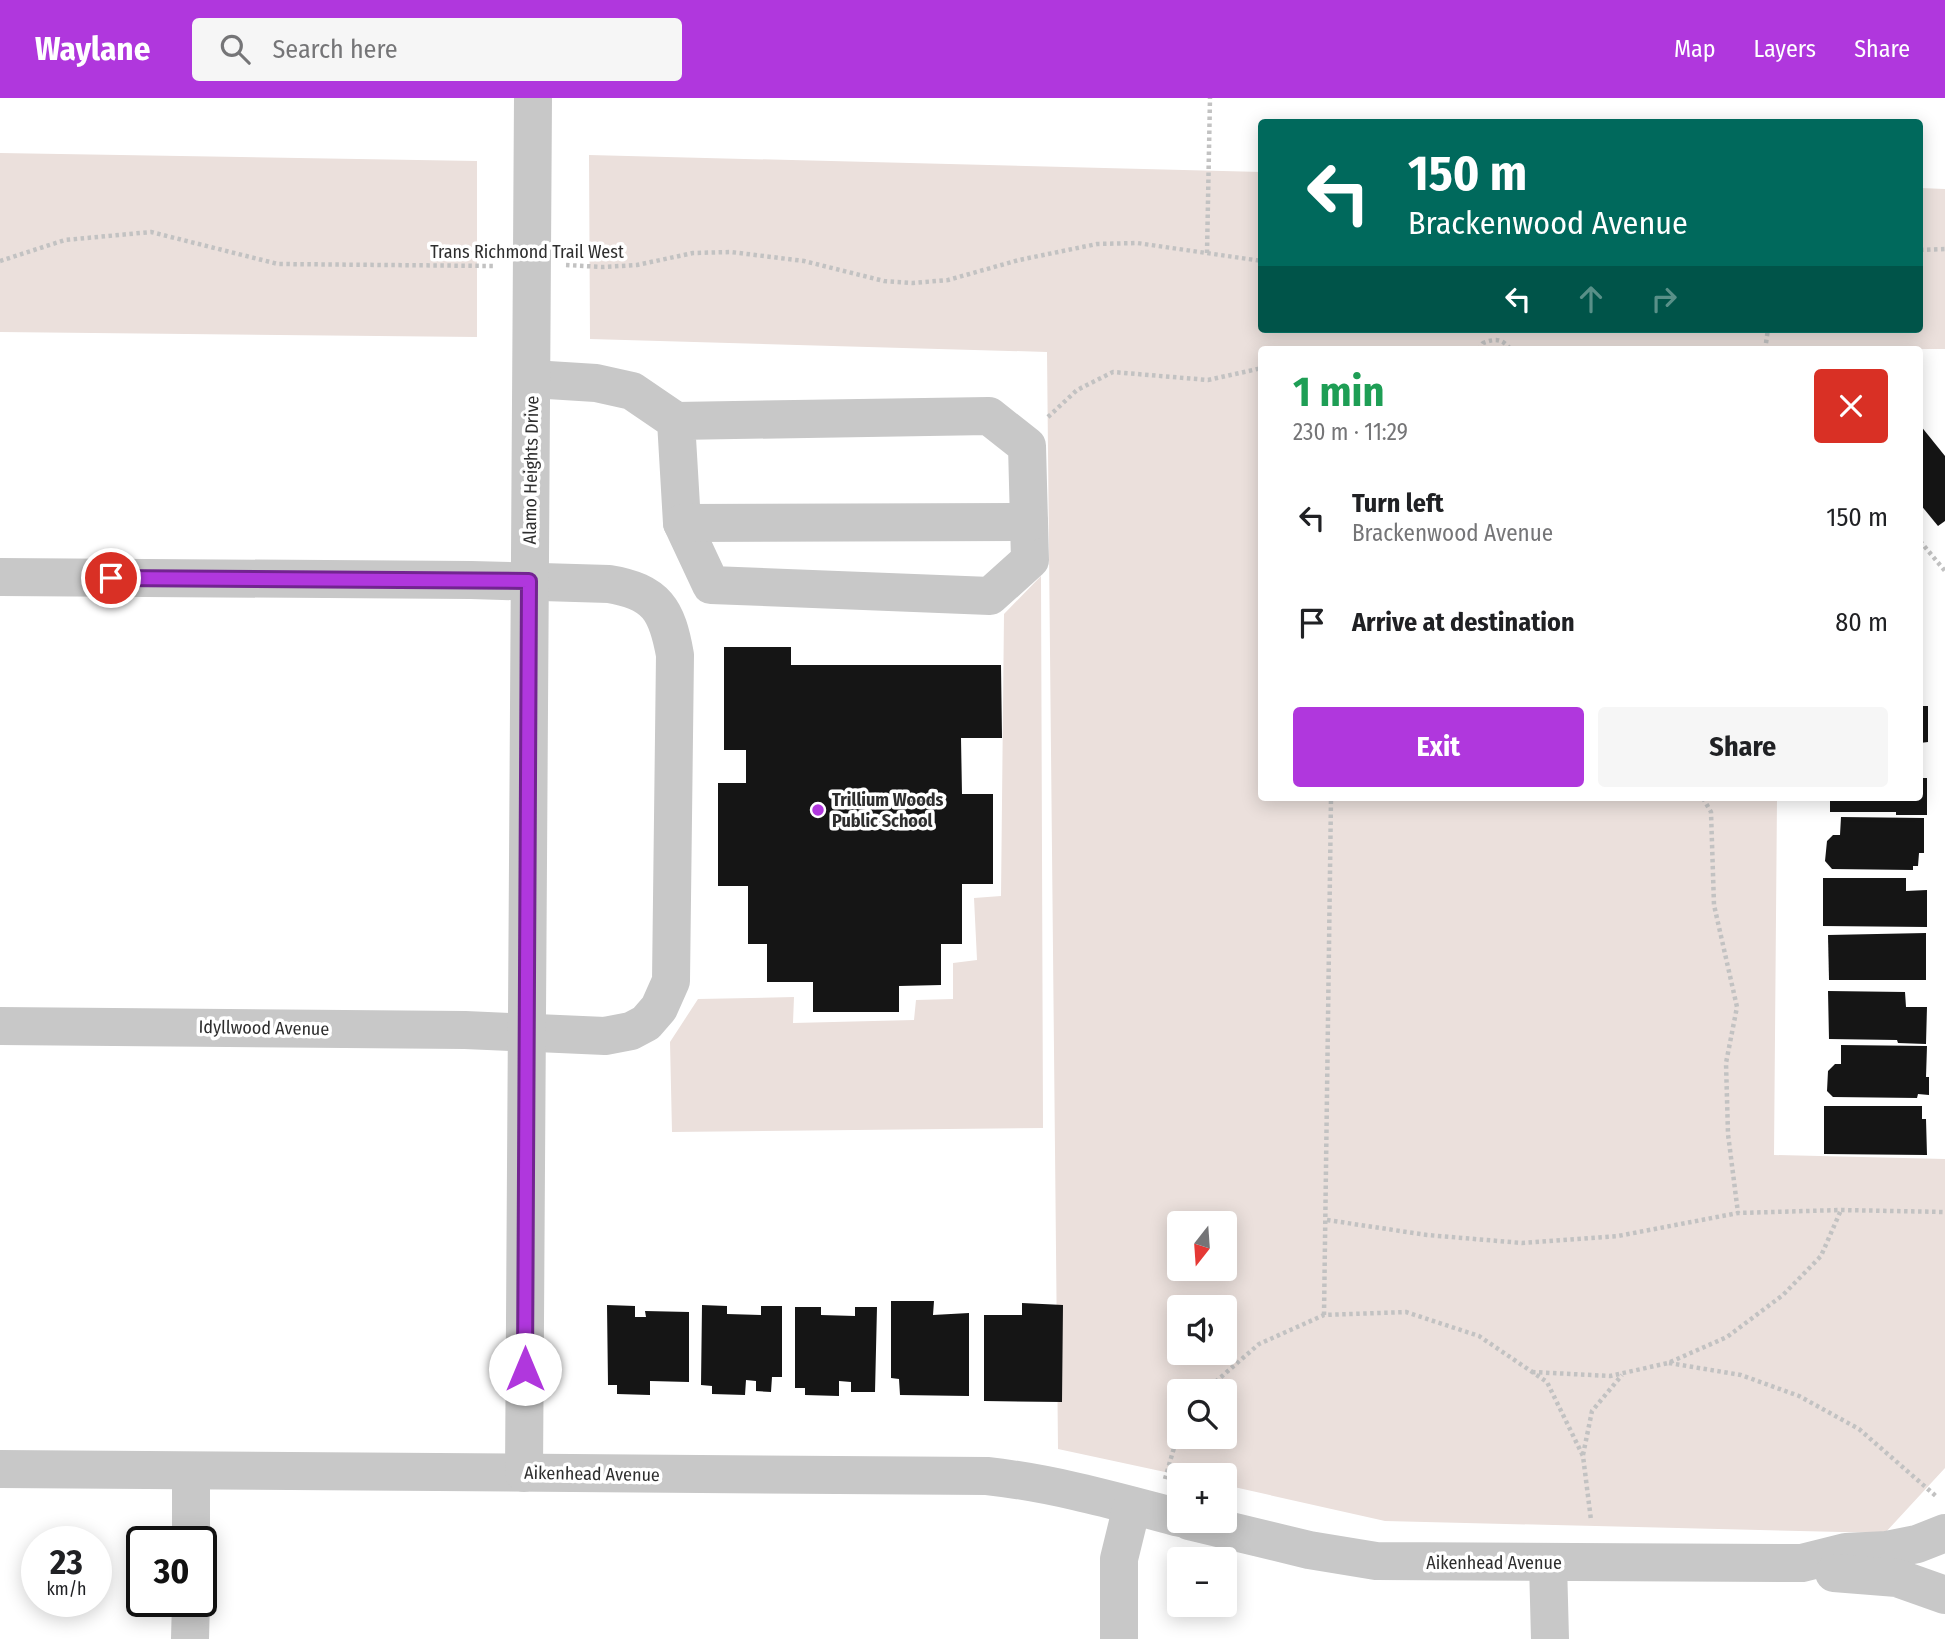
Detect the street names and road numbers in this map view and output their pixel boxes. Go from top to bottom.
street label: Trans Richmond Trail West [430,241,624,263]
street label: Alamo Heights Drive [519,395,543,545]
street label: Idyllwood Avenue [199,1016,330,1040]
street label: Aikenhead Avenue [524,1462,660,1486]
street label: Aikenhead Avenue [1426,1552,1562,1574]

